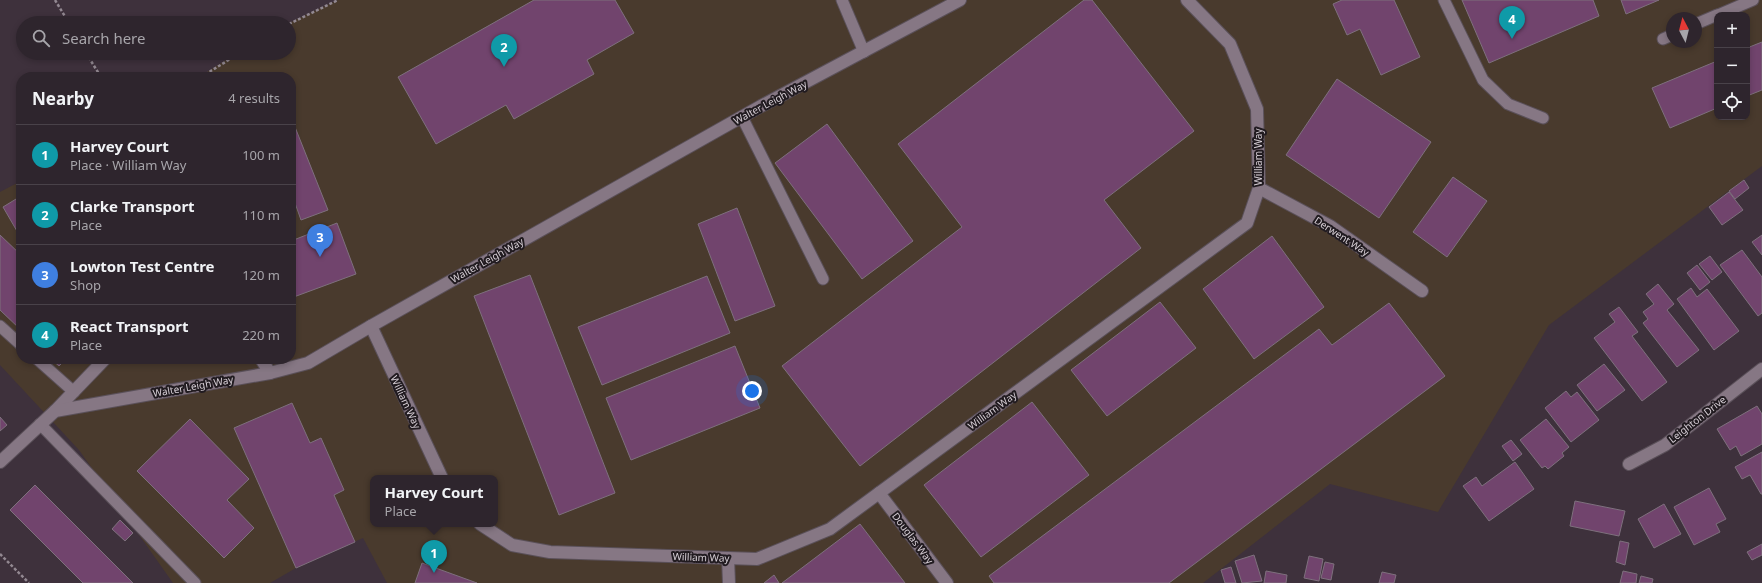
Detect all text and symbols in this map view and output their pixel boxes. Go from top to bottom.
pin: 4 [1499,6,1525,39]
north arrow [1666,12,1702,48]
map controls [1714,12,1750,120]
button: + [1714,12,1750,48]
search box [16,16,296,60]
icon: search [30,27,52,49]
text: Search here [62,28,145,48]
pin: 2 [491,34,517,67]
button: − [1714,48,1750,84]
street label: Walter Leigh Way [731,76,810,127]
button: locate [1714,84,1750,120]
text: Nearby [32,87,94,110]
text: 4 results [228,89,280,107]
street label: William Way [1251,128,1265,186]
text: Harvey Court [70,136,169,156]
text: 1 [41,146,49,164]
text: 100 m [242,146,280,164]
text: Place · William Way [70,156,186,174]
text: Clarke Transport [70,196,195,216]
text: 2 [41,206,49,224]
text: 110 m [242,206,280,224]
street label: Derwent Way [1312,213,1373,259]
text: Place [70,216,102,234]
pin: 3 [307,224,333,257]
street label: Walter Leigh Way [448,234,527,286]
text: Lowton Test Centre [70,256,215,276]
text: 3 [41,266,49,284]
text: 120 m [242,266,280,284]
text: Shop [70,276,101,294]
text: React Transport [70,316,189,336]
text: 4 [41,326,49,344]
text: 220 m [242,326,280,344]
text: Place [70,336,102,354]
street label: Walter Leigh Way [152,372,235,400]
street label: William Way [388,373,425,432]
your location [742,381,762,401]
street label: William Way [965,387,1020,432]
street label: Leighton Drive [1666,392,1729,446]
popup [370,475,498,527]
text: Harvey Court [385,482,483,502]
text: Place [385,502,417,520]
street label: Douglas Way [889,509,938,567]
pin: 1 [421,540,447,573]
street label: William Way [672,549,731,565]

